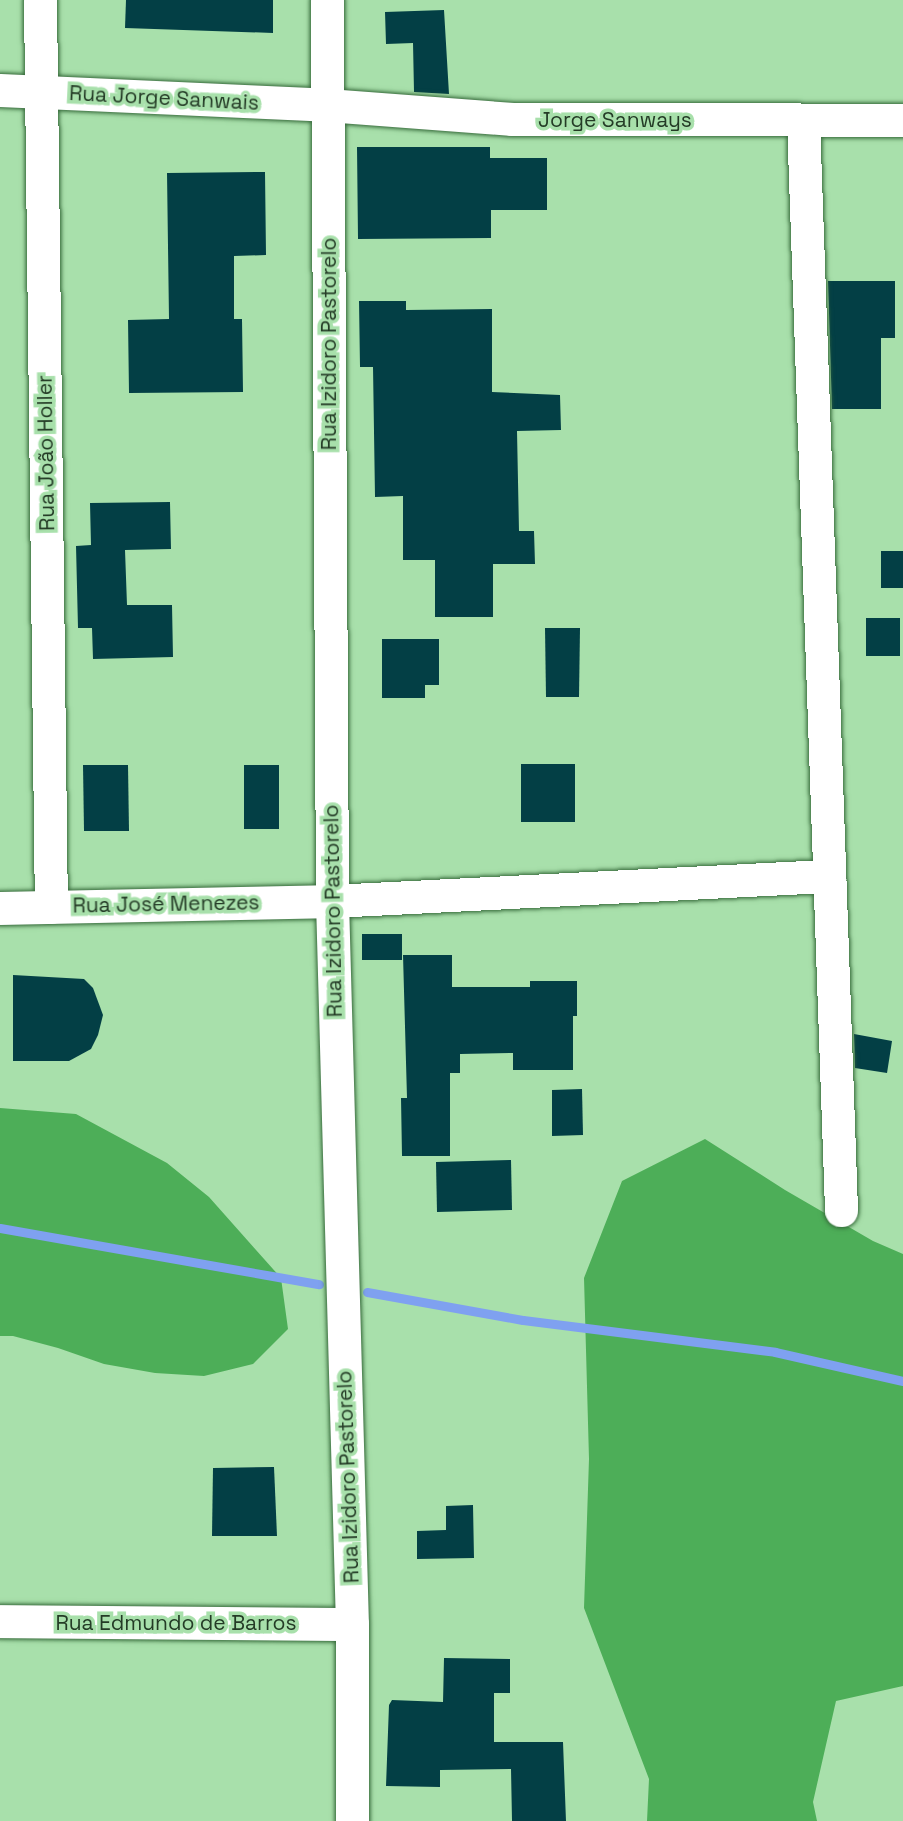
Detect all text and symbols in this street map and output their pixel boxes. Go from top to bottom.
street label: Rua Jorge Sanwais [68,80,260,116]
street label: Jorge Sanways [538,107,692,133]
street label: Rua Izidoro Pastorelo [316,238,342,450]
street label: Rua João Holler [32,375,60,531]
street label: Rua Izidoro Pastorelo [319,804,347,1018]
street label: Rua José Menezes [72,890,260,918]
street label: Rua Izidoro Pastorelo [332,1370,364,1584]
street label: Rua Edmundo de Barros [55,1610,297,1636]

